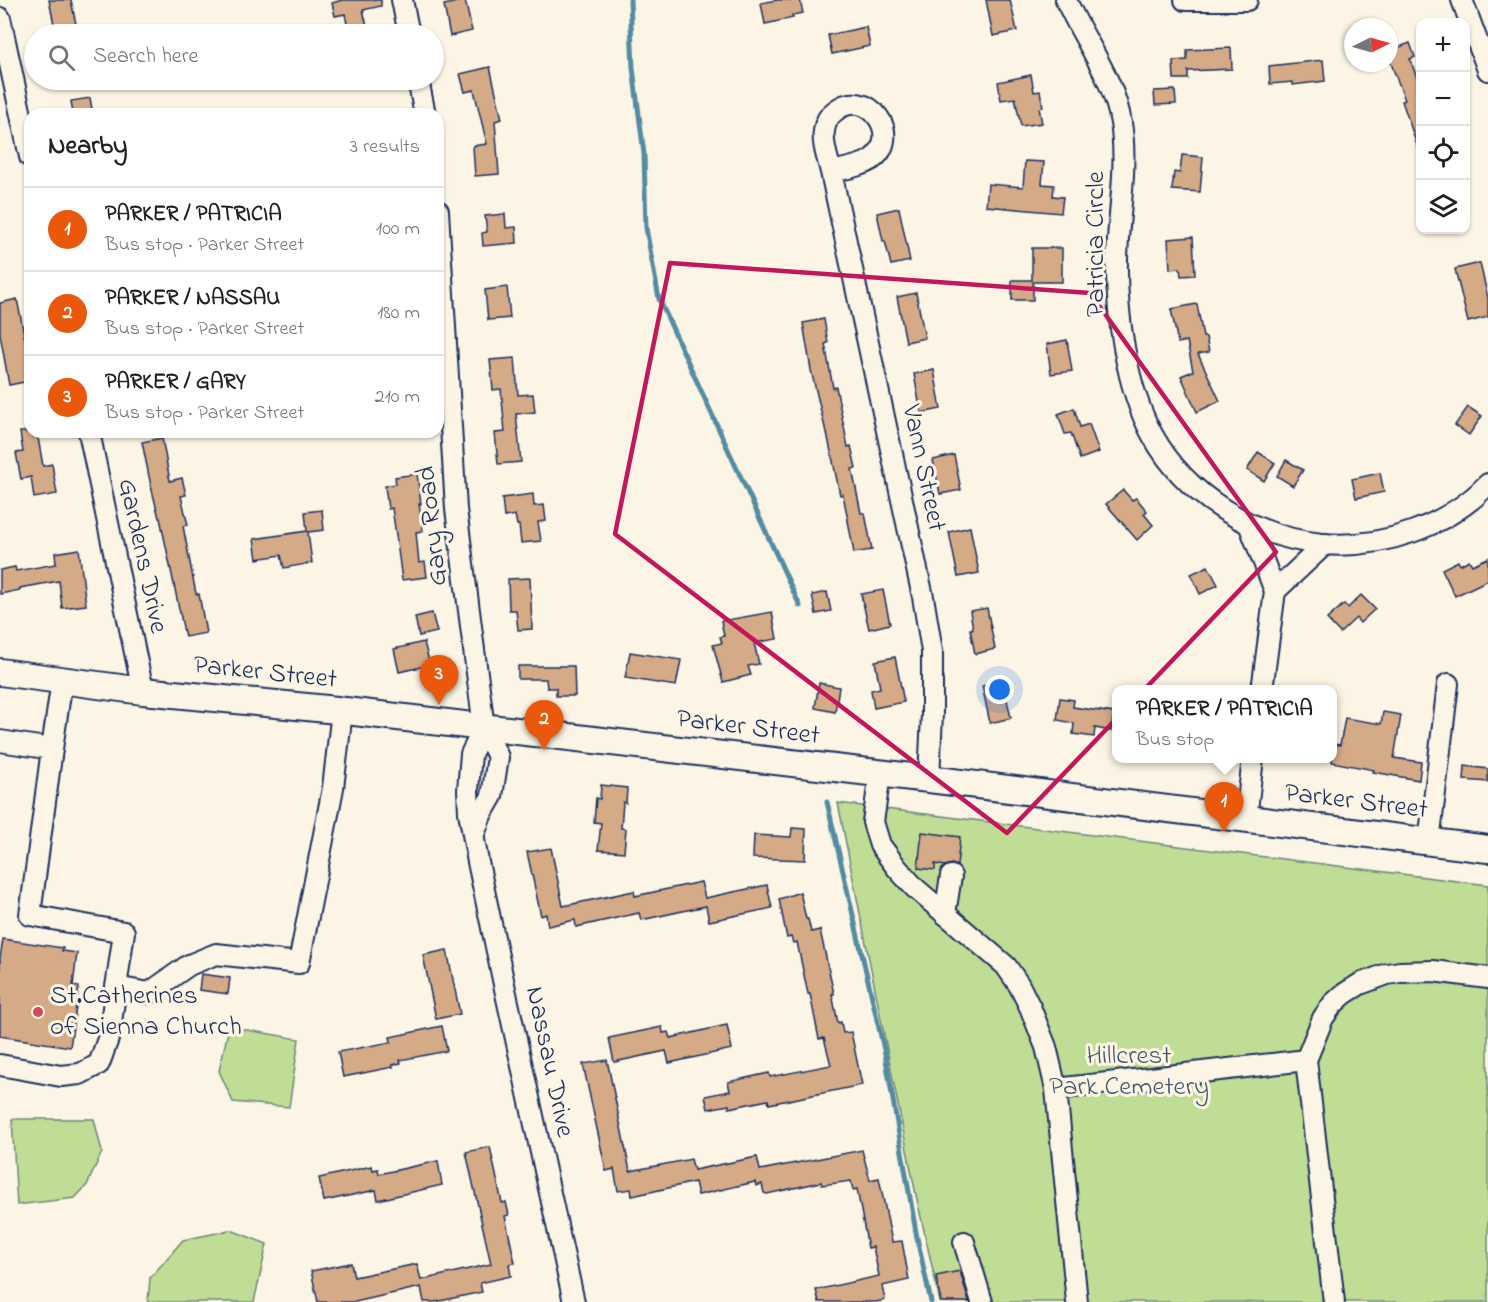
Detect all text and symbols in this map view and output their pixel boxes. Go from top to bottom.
north arrow [1344,18,1398,72]
map controls [1416,18,1470,234]
button: + [1416,18,1470,72]
search box [24,24,444,90]
icon: search [45,41,78,74]
text: Search here [93,41,198,73]
button: − [1416,72,1470,126]
button: locate [1416,126,1470,180]
text: Nearby [48,128,127,166]
text: 3 results [350,133,420,162]
street label: Patricia Circle [1077,170,1116,317]
button: layers [1416,180,1470,234]
text: PARKER / PATRICIA [105,199,282,231]
text: 1 [64,215,71,244]
text: 100 m [376,215,420,244]
text: Bus stop · Parker Street [105,231,304,260]
text: PARKER / NASSAU [105,283,280,315]
text: 2 [63,299,72,328]
text: 180 m [377,299,420,328]
text: Bus stop · Parker Street [105,315,304,344]
text: PARKER / GARY [105,367,246,399]
text: 3 [63,383,72,412]
text: 210 m [375,383,420,412]
text: Bus stop · Parker Street [105,399,304,428]
street label: Vann Street [890,400,955,535]
street label: Gary Road [407,464,459,588]
street label: Gardens Drive [107,475,178,638]
street label: Parker Street [191,646,339,700]
pin: 3 [420,656,458,705]
your location [985,675,1014,704]
popup [1112,685,1337,763]
text: PARKER / PATRICIA [1136,694,1313,726]
pin: 2 [524,700,564,750]
street label: Parker Street [674,700,822,756]
text: Bus stop [1136,726,1214,755]
street label: Parker Street [1282,774,1430,830]
pin: 1 [1204,782,1244,832]
place label: St.Catherines of Sienna Church [50,977,242,1047]
street label: Nassau Drive [514,983,584,1142]
marker: St.Catherines of Sienna Church [31,1005,45,1019]
park label: Hillcrest Park Cemetery [1049,1037,1209,1107]

